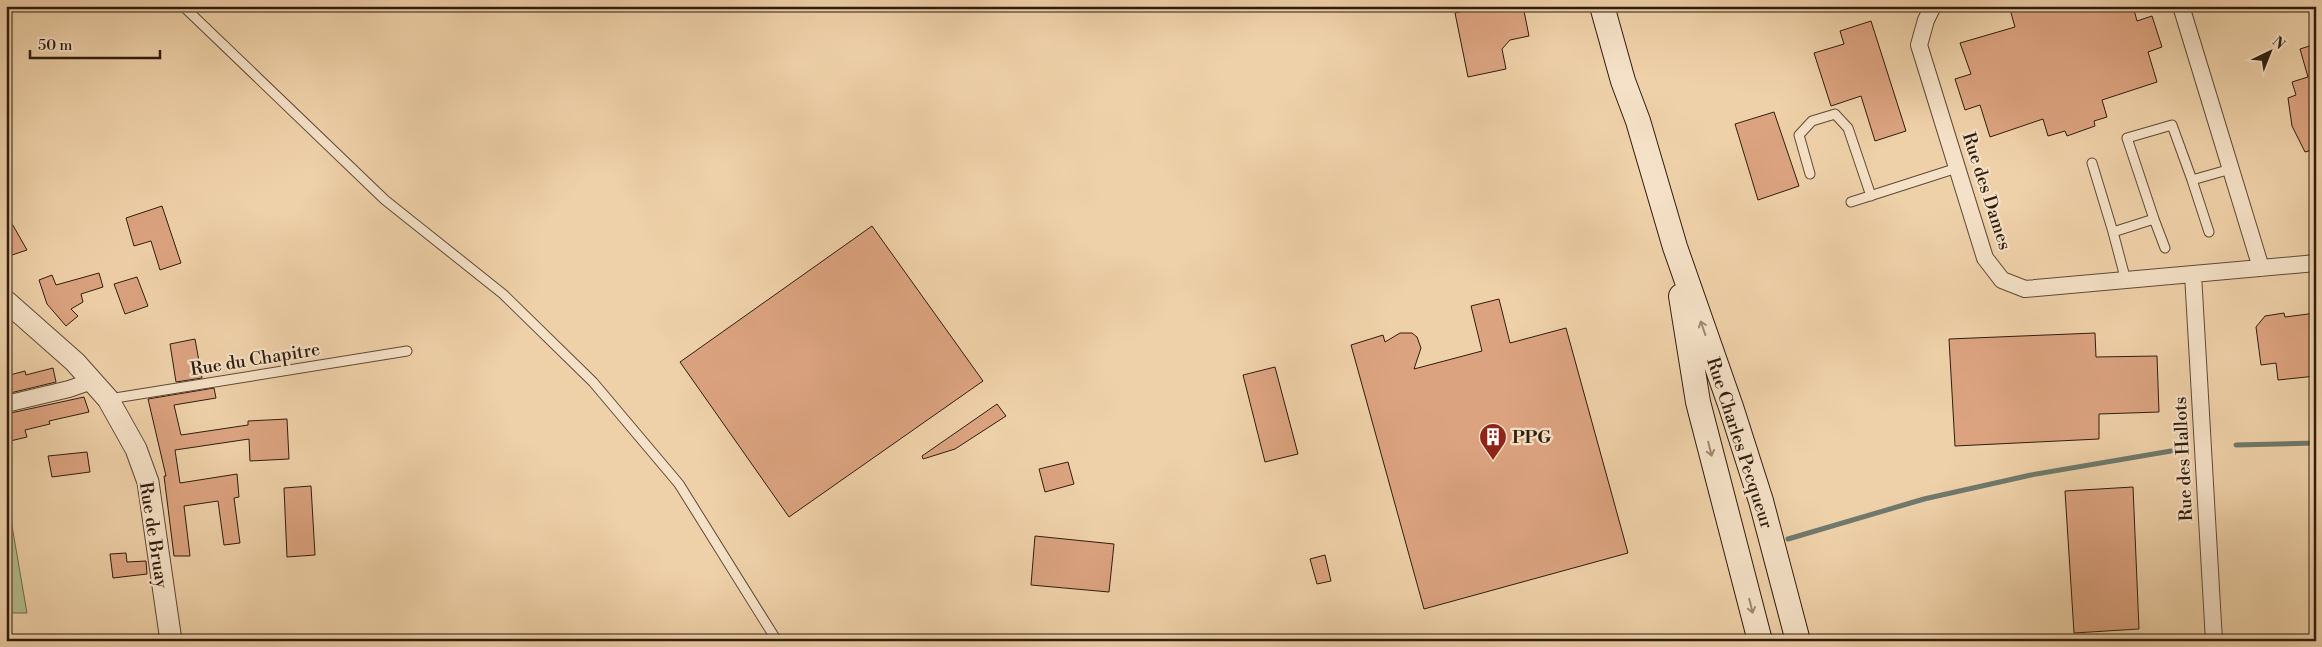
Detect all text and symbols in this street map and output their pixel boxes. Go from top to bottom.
scale bar [30,28,160,60]
north arrow [2244,28,2294,78]
text: N [2268,33,2288,54]
text: 50 m [38,36,72,55]
street label: Rue des Dames [1957,129,2016,253]
one-way arrow [1698,321,1707,337]
street label: Rue du Chapitre [189,338,322,381]
street label: Rue Charles Pecqueur [1701,354,1778,532]
street label: Rue des Hallots [2169,396,2198,522]
building icon: PPG [1478,422,1508,461]
place label: PPG [1512,426,1551,449]
one-way arrow [1706,440,1715,456]
street label: Rue de Bruay [134,480,173,590]
one-way arrow [1747,598,1756,614]

